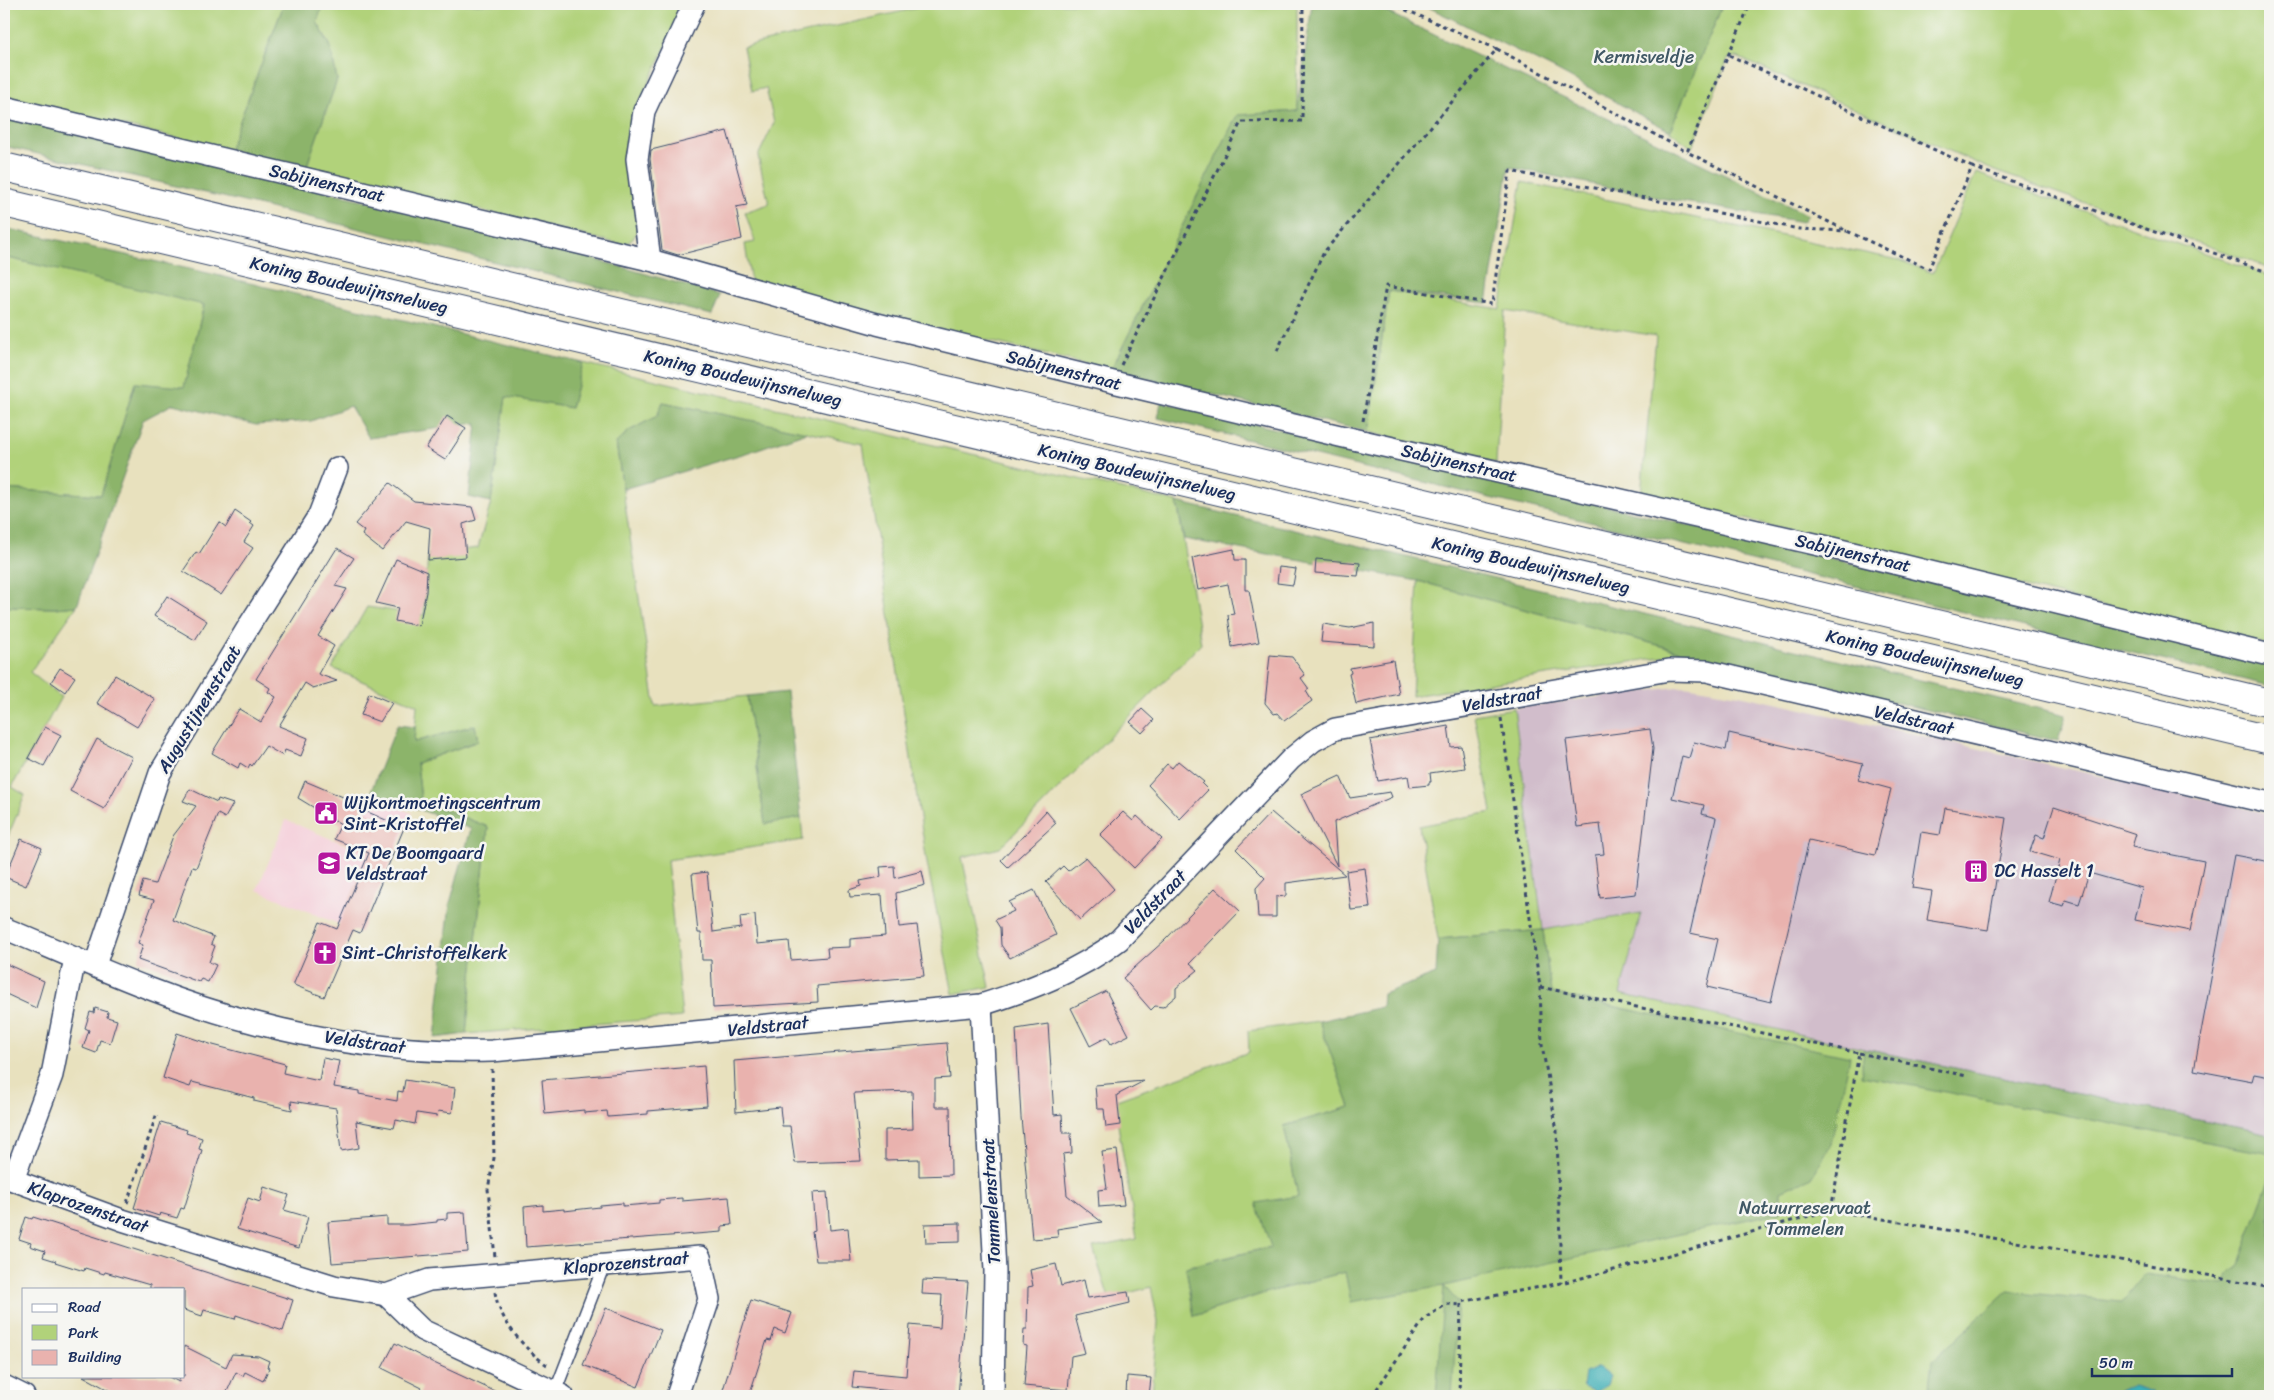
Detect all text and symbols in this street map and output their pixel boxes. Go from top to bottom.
park label: Kermisveldje [1594,41,1694,73]
street label: Sabijnenstraat [266,154,388,212]
street label: Koning Boudewijnsnelweg [247,247,451,323]
street label: Koning Boudewijnsnelweg [641,340,845,416]
street label: Sabijnenstraat [1003,340,1125,400]
street label: Koning Boudewijnsnelweg [1035,434,1239,510]
street label: Sabijnenstraat [1398,434,1520,492]
street label: Sabijnenstraat [1792,524,1914,582]
street label: Koning Boudewijnsnelweg [1429,527,1633,603]
street label: Koning Boudewijnsnelweg [1823,620,2027,696]
street label: Augustijnenstraat [147,639,250,780]
street label: Veldstraat [1459,676,1545,722]
street label: Veldstraat [1871,695,1958,745]
place label: Wijkontmoetingscentrum Sint-Kristoffel [344,787,541,840]
public building icon: Wijkontmoetingscentrum Sint-Kristoffel [313,800,339,826]
place label: KT De Boomgaard Veldstraat [346,837,485,890]
school or university icon: KT De Boomgaard Veldstraat [316,850,342,876]
place label: DC Hasselt 1 [1994,855,2094,887]
building icon: DC Hasselt 1 [1963,858,1989,884]
street label: Veldstraat [1115,861,1195,942]
place label: Sint-Christoffelkerk [342,937,508,969]
church icon: Sint-Christoffelkerk [312,940,338,966]
street label: Veldstraat [726,1006,811,1046]
street label: Veldstraat [323,1021,408,1064]
street label: Tommelenstraat [972,1137,1010,1265]
street label: Klaprozenstraat [23,1171,153,1243]
park label: Natuurreservaat Tommelen [1739,1192,1871,1245]
street label: Klaprozenstraat [562,1242,691,1284]
legend [22,1288,185,1378]
text: Road [68,1294,101,1320]
text: Park [68,1320,99,1346]
text: Building [68,1344,122,1370]
scale bar [2092,1345,2232,1377]
text: 50 m [2099,1350,2134,1376]

